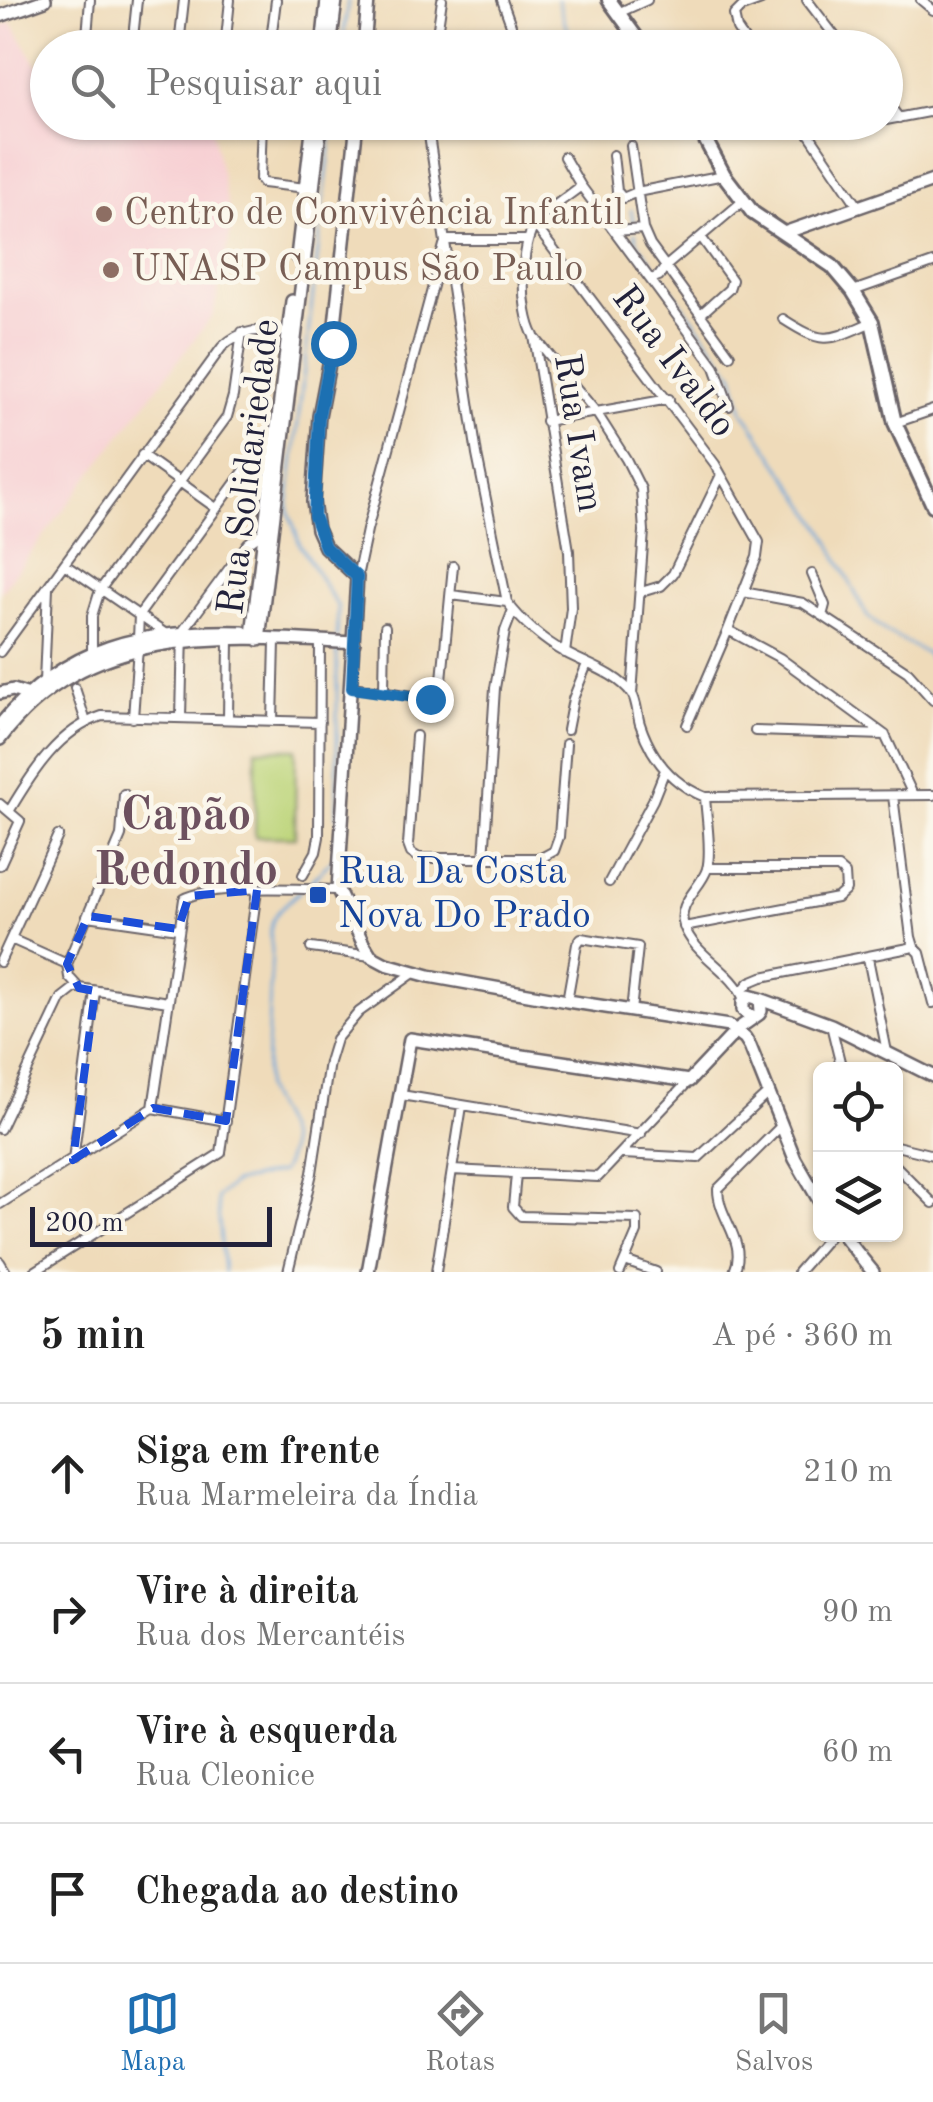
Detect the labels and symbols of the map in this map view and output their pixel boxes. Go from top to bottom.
place label: Centro de Convivência Infantil [124,195,624,233]
marker: Centro de Convivência Infantil [93,203,115,225]
place label: UNASP Campus São Paulo [131,251,583,289]
marker: UNASP Campus São Paulo [100,259,122,281]
street label: Rua Ivaldo [604,279,742,445]
street label: Rua Solidariedade [213,317,287,617]
route start [311,321,357,367]
street label: Rua Ivam [546,351,608,515]
route end [408,677,454,723]
district label: Capão Redondo [94,792,278,895]
place label: Rua Da Costa Nova Do Prado [338,854,591,936]
marker: Rua Da Costa Nova Do Prado [307,884,329,906]
scale bar [30,1202,272,1246]

